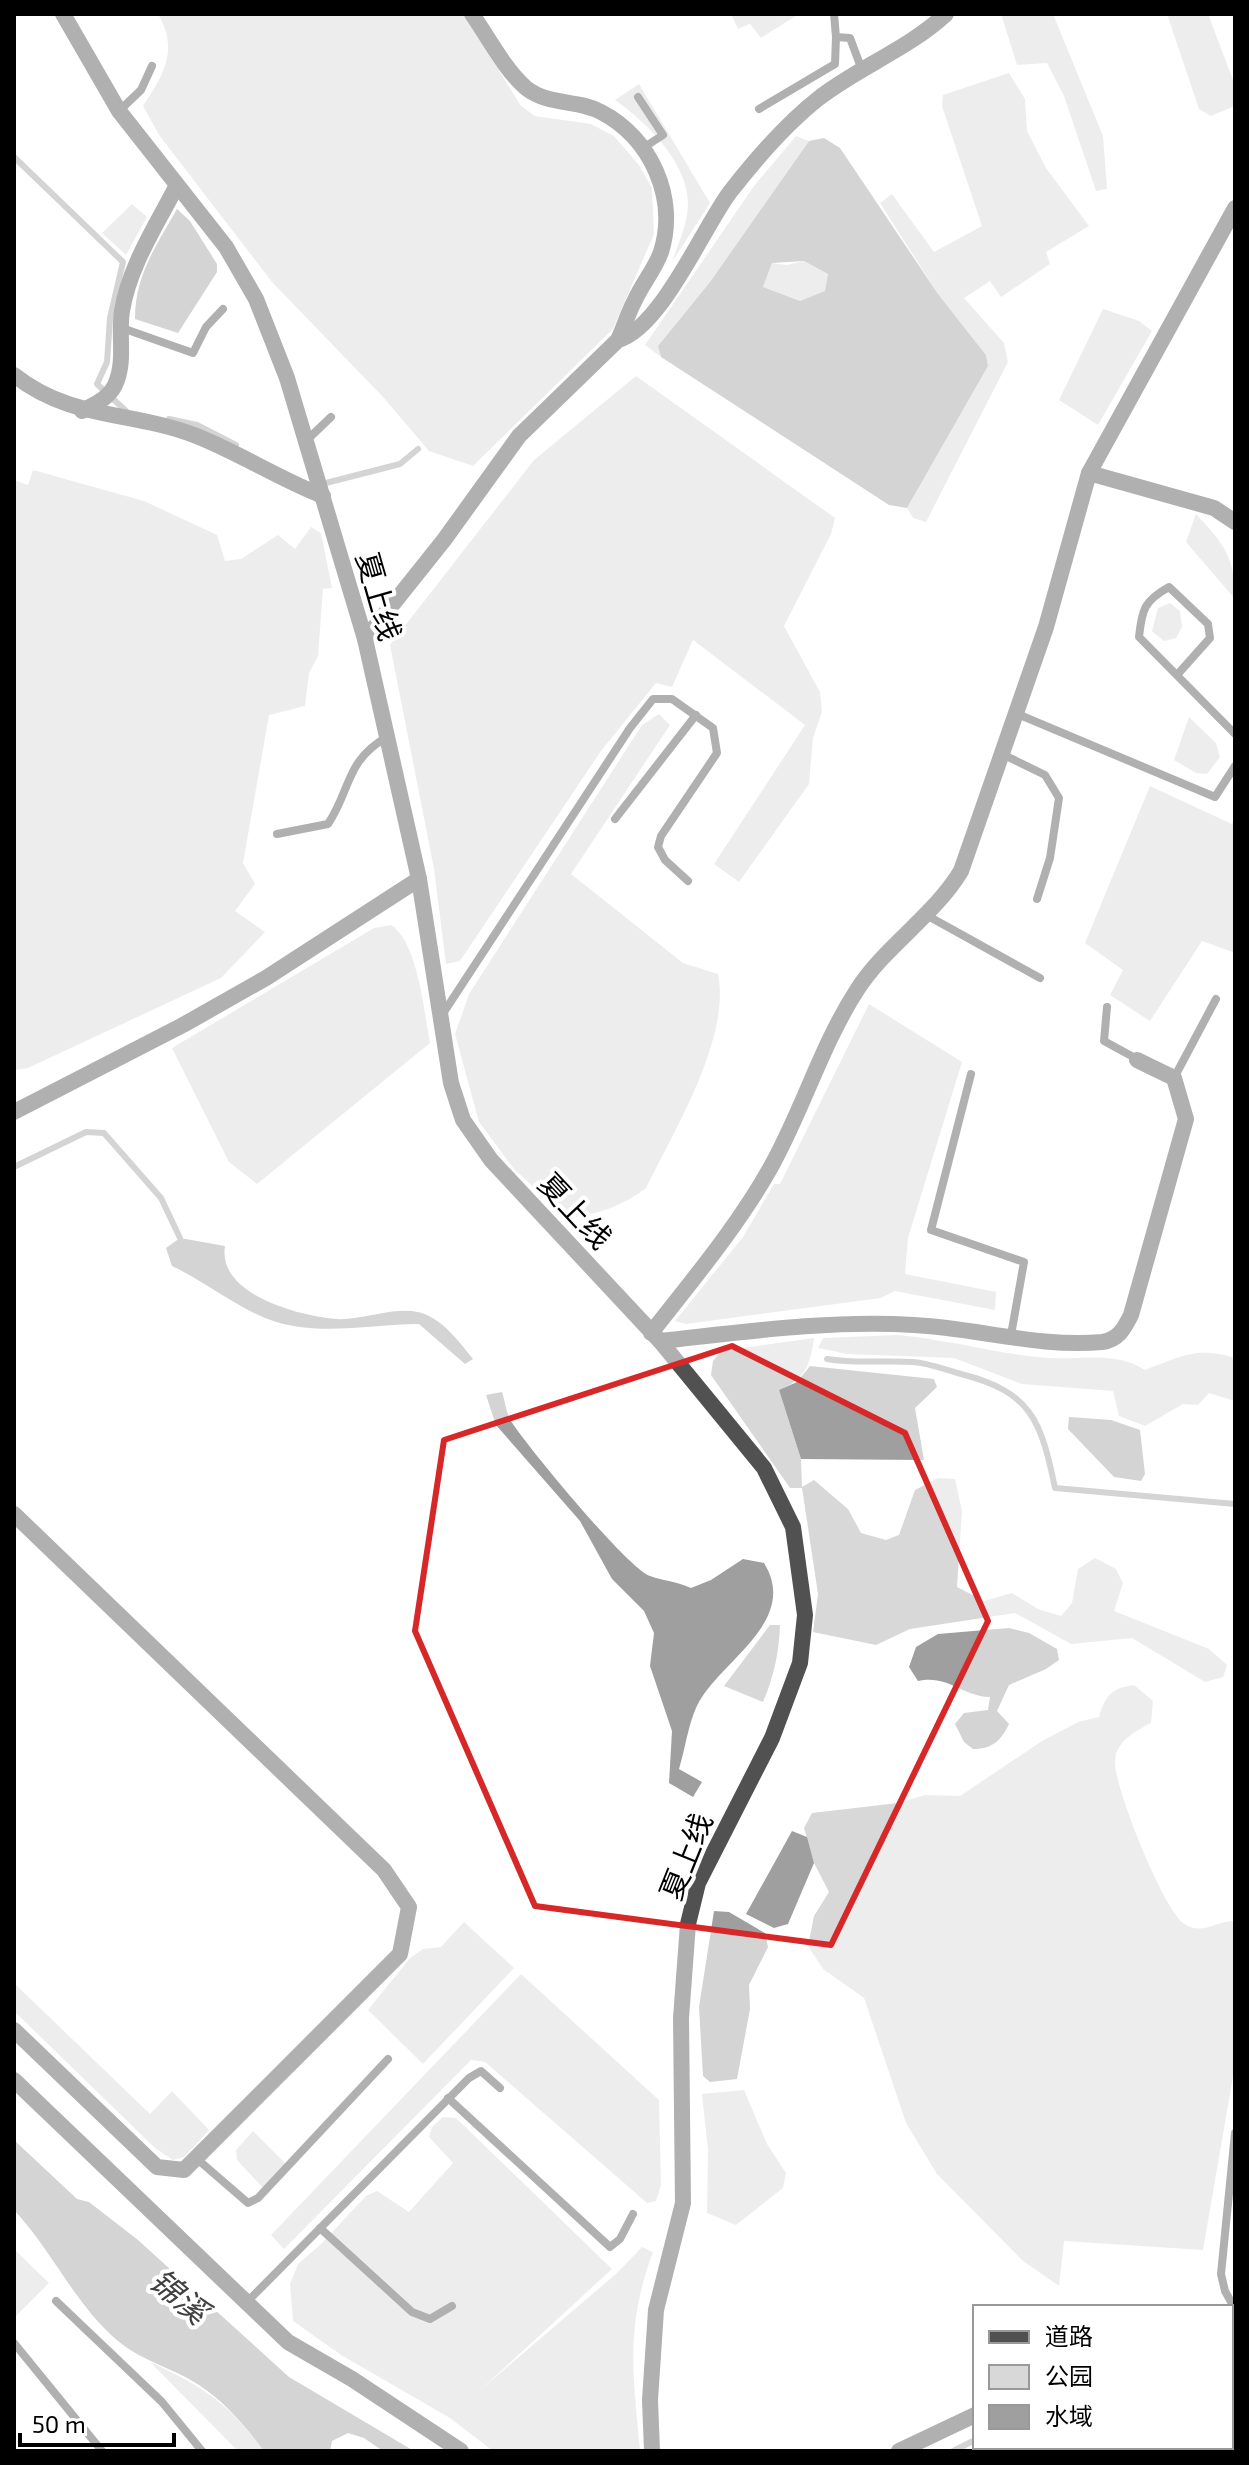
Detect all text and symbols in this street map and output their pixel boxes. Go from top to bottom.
street label: 夏上线 [350,548,410,644]
street label: 夏上线 [532,1165,620,1255]
street label: 夏上线 [651,1808,719,1904]
water label: 锦溪 [143,2260,219,2332]
legend [973,2305,1233,2449]
text: 道路 [1045,2321,1093,2350]
text: 公园 [1045,2361,1093,2390]
scale bar [20,2397,174,2447]
text: 水域 [1045,2401,1093,2430]
text: 50 m [32,2409,86,2438]

